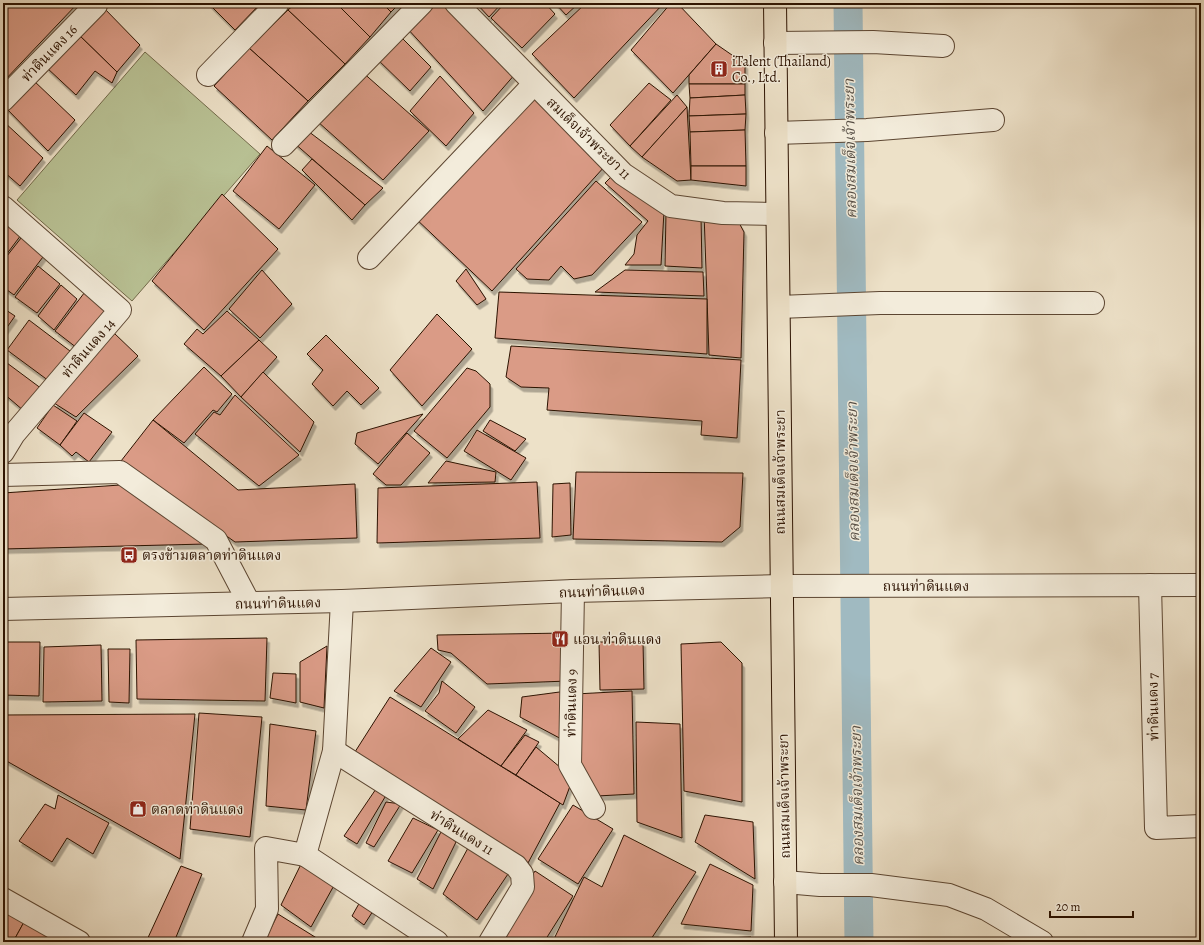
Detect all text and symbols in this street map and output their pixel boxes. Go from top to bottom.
street label: ท่าดินแดง 16 [17,20,82,86]
place label: iTalent (Thailand) Co., Ltd. [732,52,831,87]
building icon: iTalent (Thailand) Co., Ltd. [709,59,729,79]
water label: คลองสมเด็จเจ้าพระยา [839,78,861,219]
street label: สมเด็จเจ้าพระยา 11 [542,93,635,184]
street label: ท่าดินแดง 14 [57,314,120,382]
water label: คลองสมเด็จเจ้าพระยา [842,401,864,542]
street label: ถนนสมเด็จเจ้าพระยา [771,409,790,535]
bus stop icon: ตรงข้ามตลาดท่าดินแดง [119,545,139,565]
place label: ตรงข้ามตลาดท่าดินแดง [142,546,281,565]
street label: ถนนท่าดินแดง [883,577,969,596]
street label: ถนนท่าดินแดง [559,580,645,602]
street label: ถนนท่าดินแดง [235,593,321,614]
restaurant icon: แอน ท่าดินแดง [550,629,570,649]
place label: แอน ท่าดินแดง [573,630,662,649]
street label: ท่าดินแดง 9 [561,669,582,737]
street label: ท่าดินแดง 7 [1143,673,1164,741]
water label: คลองสมเด็จเจ้าพระยา [846,725,868,866]
street label: ถนนสมเด็จเจ้าพระยา [774,733,795,859]
shop icon: ตลาดท่าดินแดง [128,799,148,819]
place label: ตลาดท่าดินแดง [151,800,243,819]
street label: ท่าดินแดง 11 [426,805,497,860]
scale bar [1050,893,1133,919]
text: 20 m [1056,899,1080,915]

